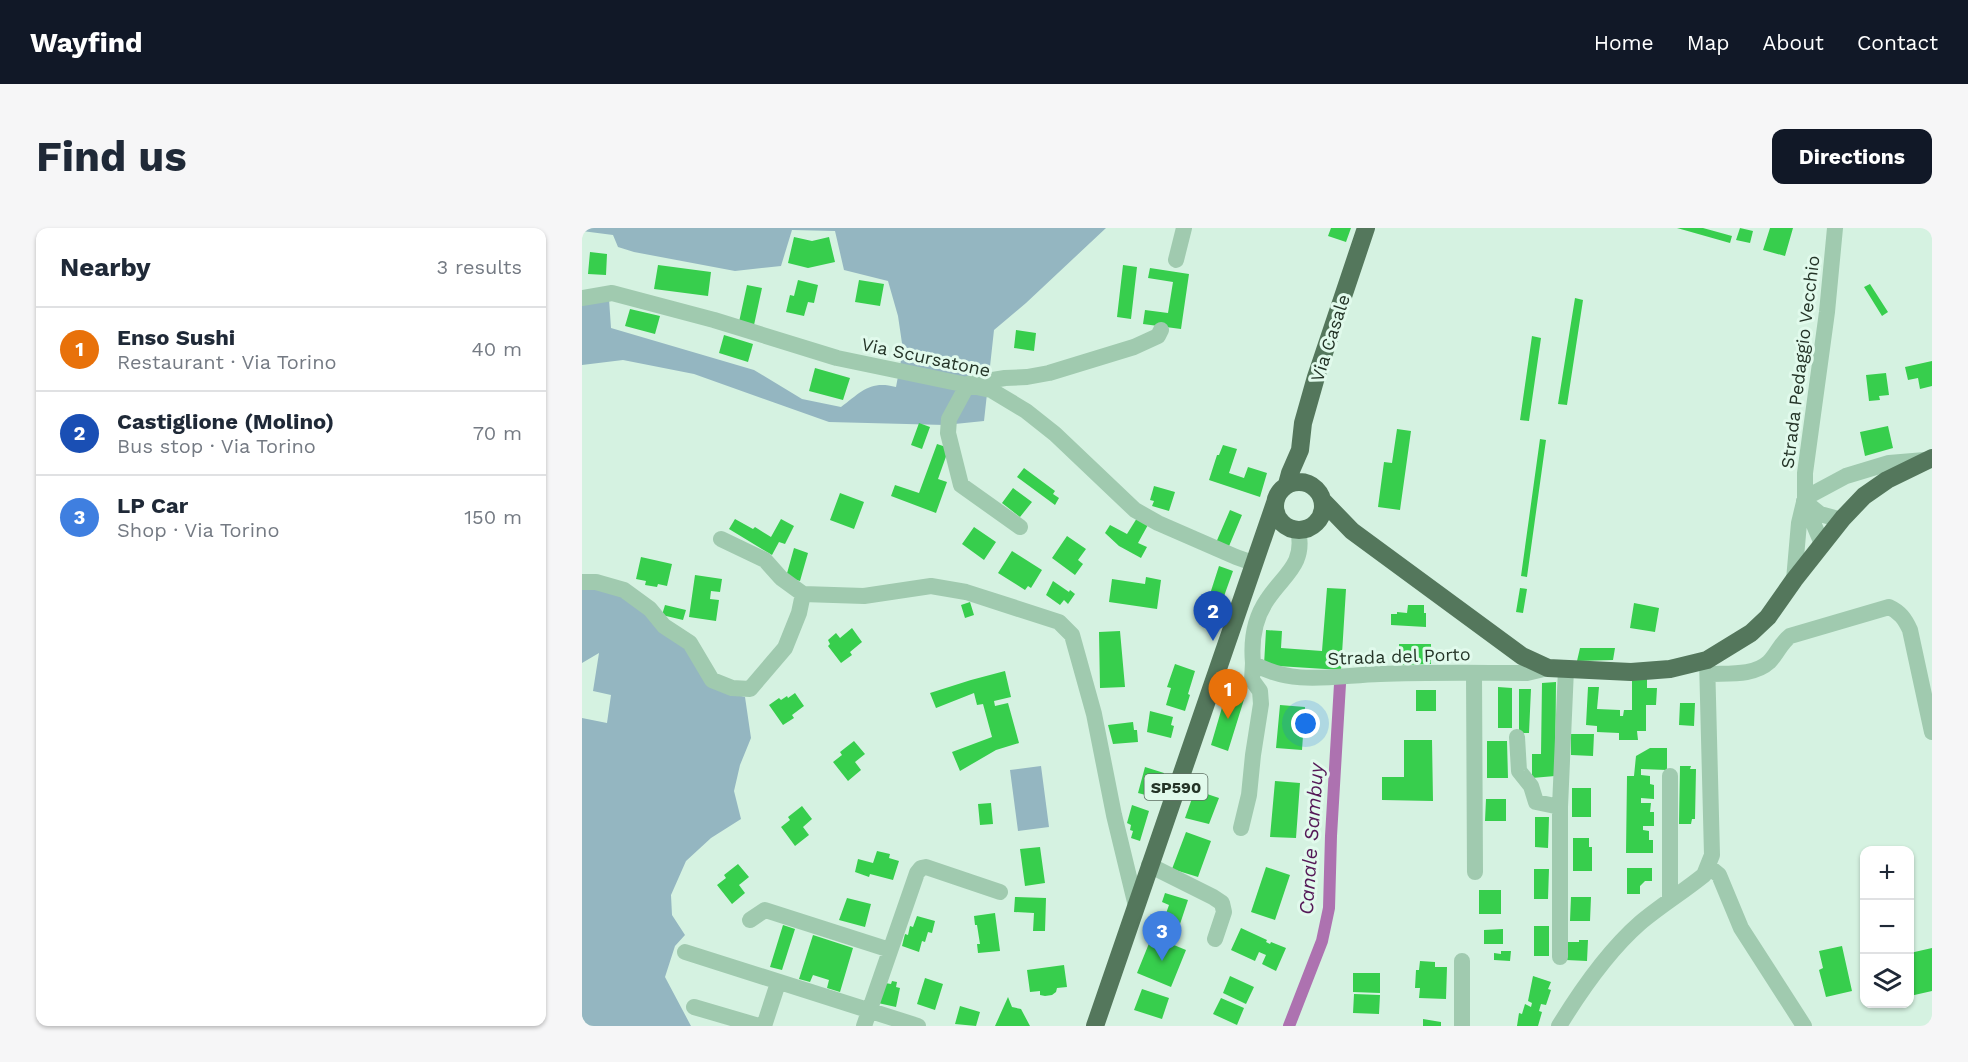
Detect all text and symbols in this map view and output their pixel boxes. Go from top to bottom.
text: Wayfind [30,26,143,59]
text: Home [1594,30,1654,55]
text: Map [1687,30,1730,55]
text: About [1763,30,1824,55]
text: Contact [1857,30,1938,55]
button: Directions [1772,129,1932,184]
text: Find us [36,132,187,181]
text: Nearby [60,252,151,282]
street label: Strada Pedaggio Vecchio [1777,254,1823,470]
text: 3 results [437,255,522,279]
street label: Via Casale [1306,292,1354,384]
text: Enso Sushi [117,325,235,350]
street label: Via Scursatone [860,333,992,381]
text: 1 [75,337,84,361]
text: 40 m [471,337,522,361]
text: Restaurant · Via Torino [117,350,337,374]
text: Castiglione (Molino) [117,409,334,434]
text: 2 [74,421,85,445]
text: 70 m [473,421,522,445]
text: Bus stop · Via Torino [117,434,316,458]
text: LP Car [117,493,188,518]
text: 3 [74,505,85,529]
text: 150 m [464,505,522,529]
text: Shop · Via Torino [117,518,279,542]
pin: 2 [1194,592,1232,641]
street label: Strada del Porto [1327,643,1471,669]
pin: 1 [1208,670,1248,719]
your location [1291,709,1320,738]
water label: Canale Sambuy [1294,760,1328,916]
road number: SP590 [1144,774,1208,800]
map controls [1860,846,1914,1008]
button: + [1860,846,1914,900]
button: − [1860,900,1914,954]
pin: 3 [1142,912,1182,961]
button: layers [1860,954,1914,1008]

